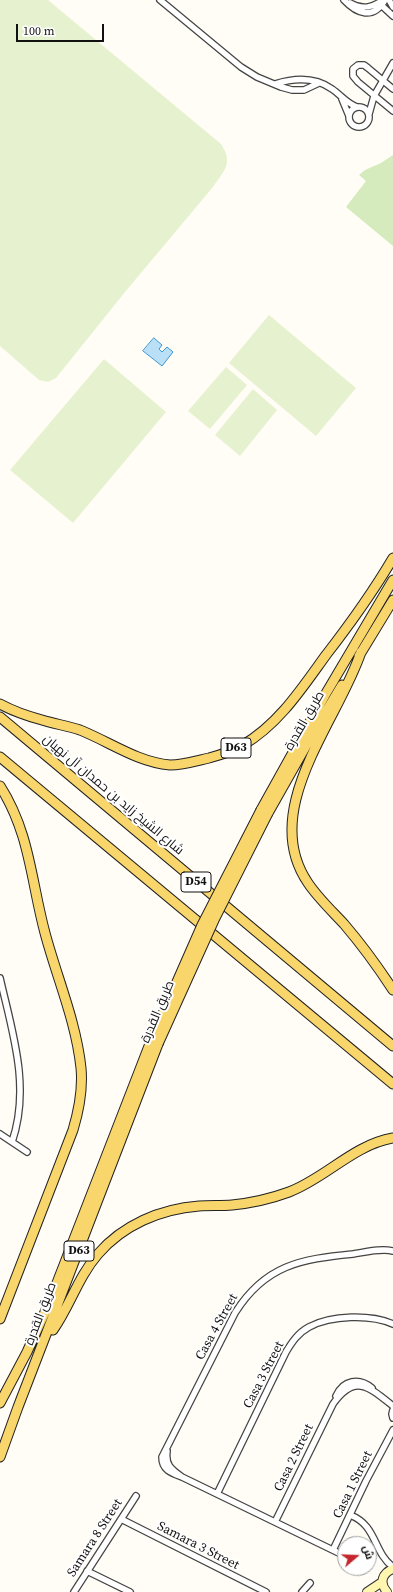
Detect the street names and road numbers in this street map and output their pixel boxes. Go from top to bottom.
street label: طريق القدرة [282,688,328,754]
street label: شارع الشيخ زايد بن حمدان آل نهيان [39,731,187,859]
road number: D63 [221,738,251,758]
road number: D54 [181,872,211,892]
street label: طريق القدرة [138,979,178,1045]
road number: D63 [64,1241,94,1261]
street label: طريق القدرة [22,1280,60,1348]
street label: Casa 4 Street [192,1291,242,1363]
street label: Casa 3 Street [240,1339,288,1411]
street label: Casa 2 Street [271,1422,317,1494]
street label: Casa 1 Street [330,1449,376,1521]
street label: Samara 8 Street [64,1496,126,1580]
street label: Samara 3 Street [155,1519,241,1573]

